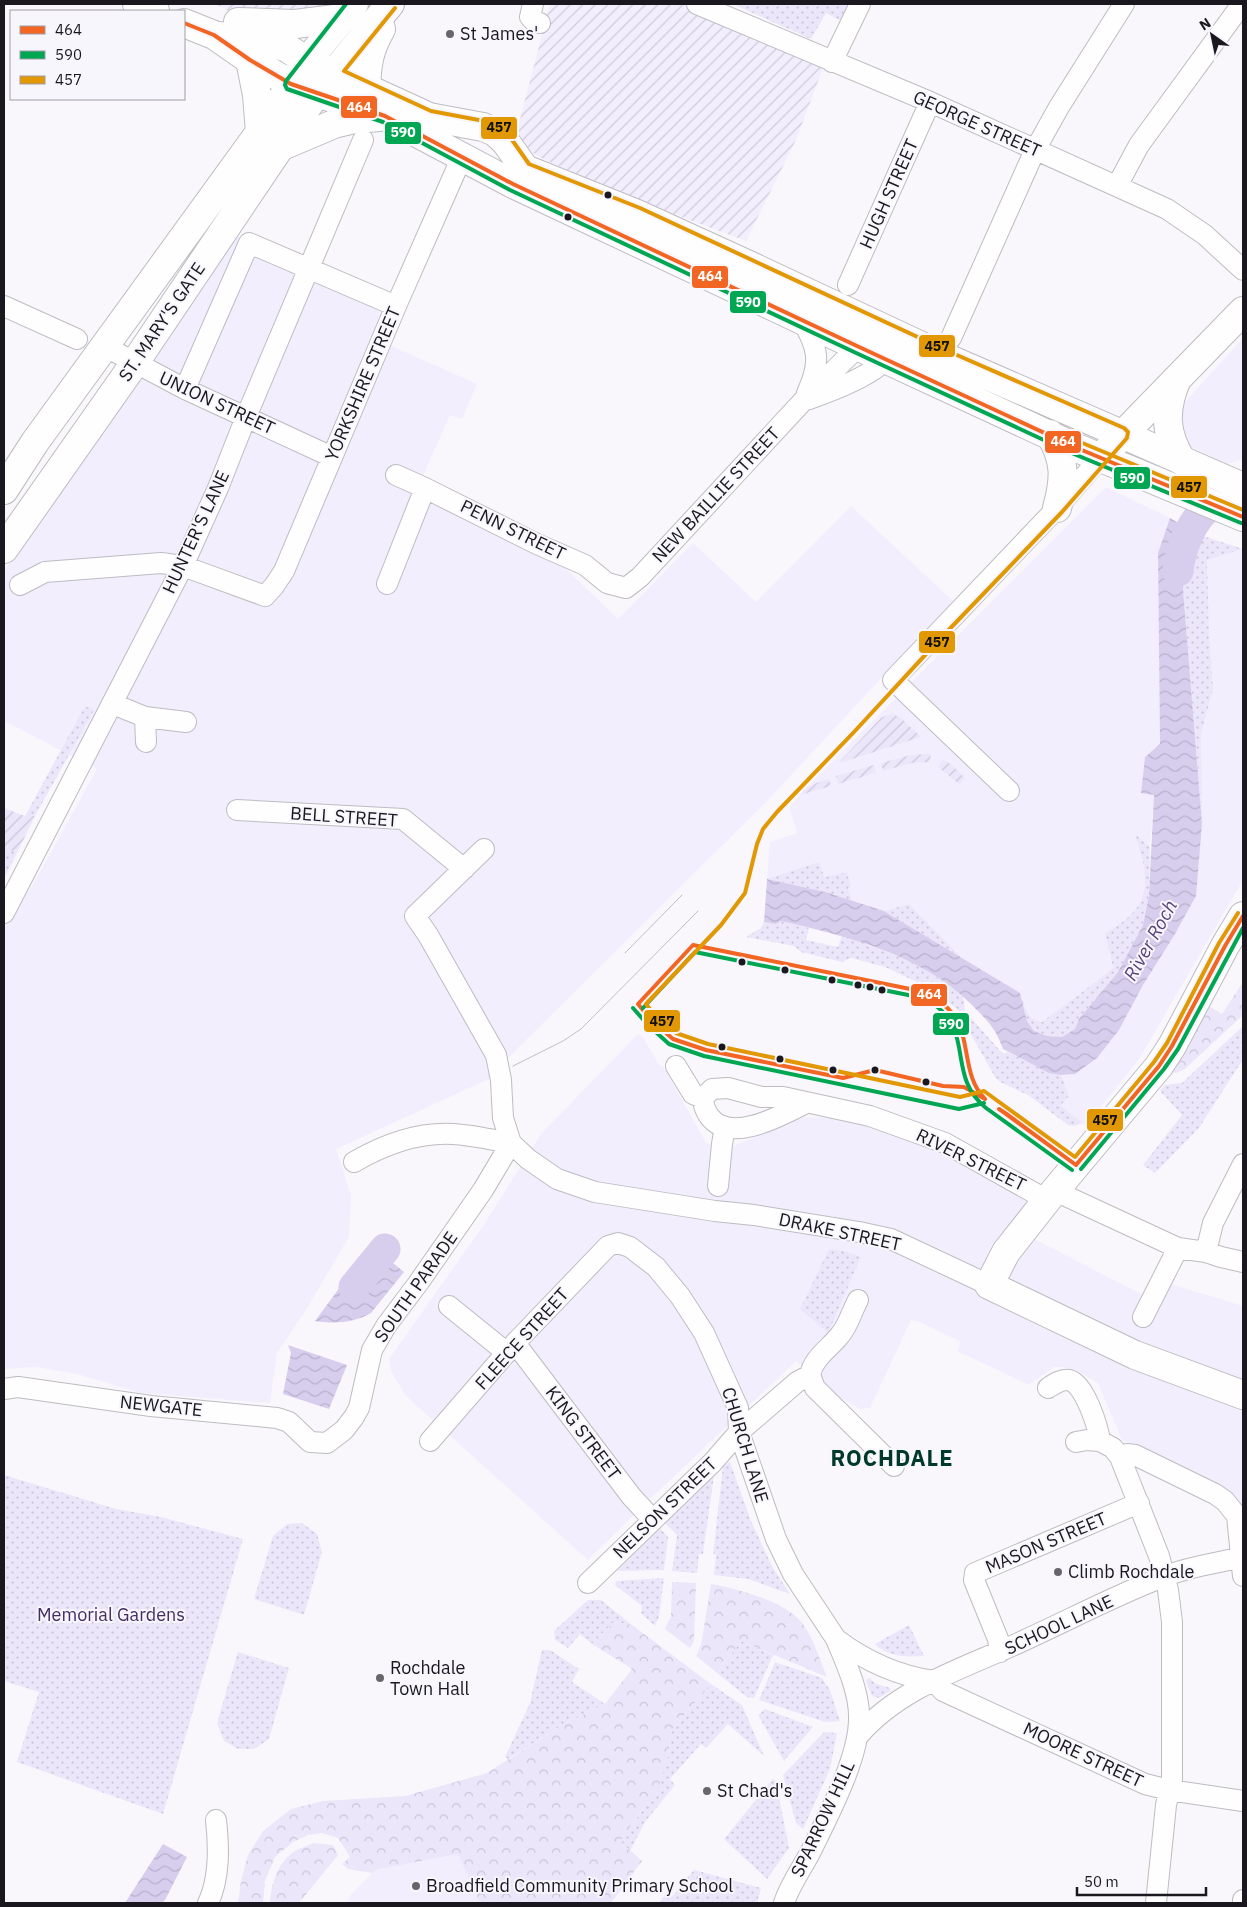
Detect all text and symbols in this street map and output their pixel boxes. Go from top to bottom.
legend [10,10,185,100]
north arrow [1187,10,1237,60]
text: N [1196,14,1214,34]
text: 464 [55,20,82,39]
place label: St James' [460,22,538,45]
marker: St James' [444,28,456,40]
text: 590 [55,45,82,64]
text: 457 [55,70,82,89]
street label: GEORGE STREET [910,85,1045,162]
line badge: 464 [340,95,378,119]
text: 464 [346,98,372,116]
line badge: 457 [480,116,518,140]
text: 457 [486,118,512,136]
line badge: 590 [384,121,422,145]
text: 590 [390,123,416,141]
street label: HUGH STREET [854,135,923,252]
unlabelled marker [603,190,613,200]
unlabelled marker [563,212,573,222]
street label: ST. MARY'S GATE [113,258,210,386]
line badge: 464 [691,265,729,289]
text: 464 [697,267,723,285]
line badge: 590 [729,290,767,314]
text: 590 [735,293,761,311]
street label: YORKSHIRE STREET [320,303,405,465]
line badge: 457 [918,334,956,358]
text: 457 [924,337,950,355]
street label: UNION STREET [156,366,279,439]
street label: NEW BAILLIE STREET [647,422,784,567]
line badge: 464 [1044,430,1082,454]
text: 464 [1050,432,1076,450]
line badge: 590 [1113,466,1151,490]
street label: HUNTER'S LANE [157,467,234,597]
text: 590 [1119,469,1145,487]
line badge: 457 [1170,475,1208,499]
text: 457 [1176,478,1202,496]
street label: PENN STREET [457,494,570,565]
line badge: 457 [918,630,956,654]
text: 457 [924,633,950,651]
street label: BELL STREET [289,801,399,832]
water label: River Roch [1118,895,1182,985]
unlabelled marker [737,957,747,967]
unlabelled marker [780,965,790,975]
unlabelled marker [827,975,837,985]
unlabelled marker [853,980,863,990]
unlabelled marker [865,982,875,992]
line badge: 464 [910,983,948,1007]
unlabelled marker [877,985,887,995]
text: 464 [916,985,942,1003]
line badge: 457 [643,1009,681,1033]
text: 457 [649,1012,675,1030]
line badge: 590 [932,1012,970,1036]
text: 590 [938,1015,964,1033]
unlabelled marker [717,1042,727,1052]
unlabelled marker [775,1054,785,1064]
unlabelled marker [828,1065,838,1075]
unlabelled marker [870,1065,880,1075]
unlabelled marker [921,1077,931,1087]
line badge: 457 [1086,1108,1124,1132]
text: 457 [1092,1111,1118,1129]
street label: RIVER STREET [913,1123,1030,1196]
street label: DRAKE STREET [777,1207,903,1256]
street label: SOUTH PARADE [369,1227,462,1347]
street label: FLEECE STREET [470,1283,573,1394]
street label: KING STREET [541,1381,626,1484]
street label: CHURCH LANE [717,1384,774,1505]
street label: NEWGATE [119,1390,203,1421]
district label: ROCHDALE [830,1443,954,1472]
street label: NELSON STREET [608,1452,721,1563]
street label: MASON STREET [982,1507,1110,1578]
place label: Climb Rochdale [1068,1560,1195,1583]
marker: Climb Rochdale [1052,1566,1064,1578]
street label: SCHOOL LANE [1001,1589,1117,1660]
park label: Memorial Gardens [37,1603,185,1626]
place label: Rochdale Town Hall [390,1656,470,1700]
marker: Rochdale Town Hall [374,1672,386,1684]
street label: MOORE STREET [1020,1717,1147,1792]
street label: SPARROW HILL [786,1757,860,1881]
place label: St Chad's [717,1779,793,1802]
marker: St Chad's [701,1785,713,1797]
scale bar [1077,1864,1206,1896]
text: 50 m [1084,1872,1119,1891]
place label: Broadfield Community Primary School [426,1874,733,1897]
marker: Broadfield Community Primary School [410,1880,422,1892]

